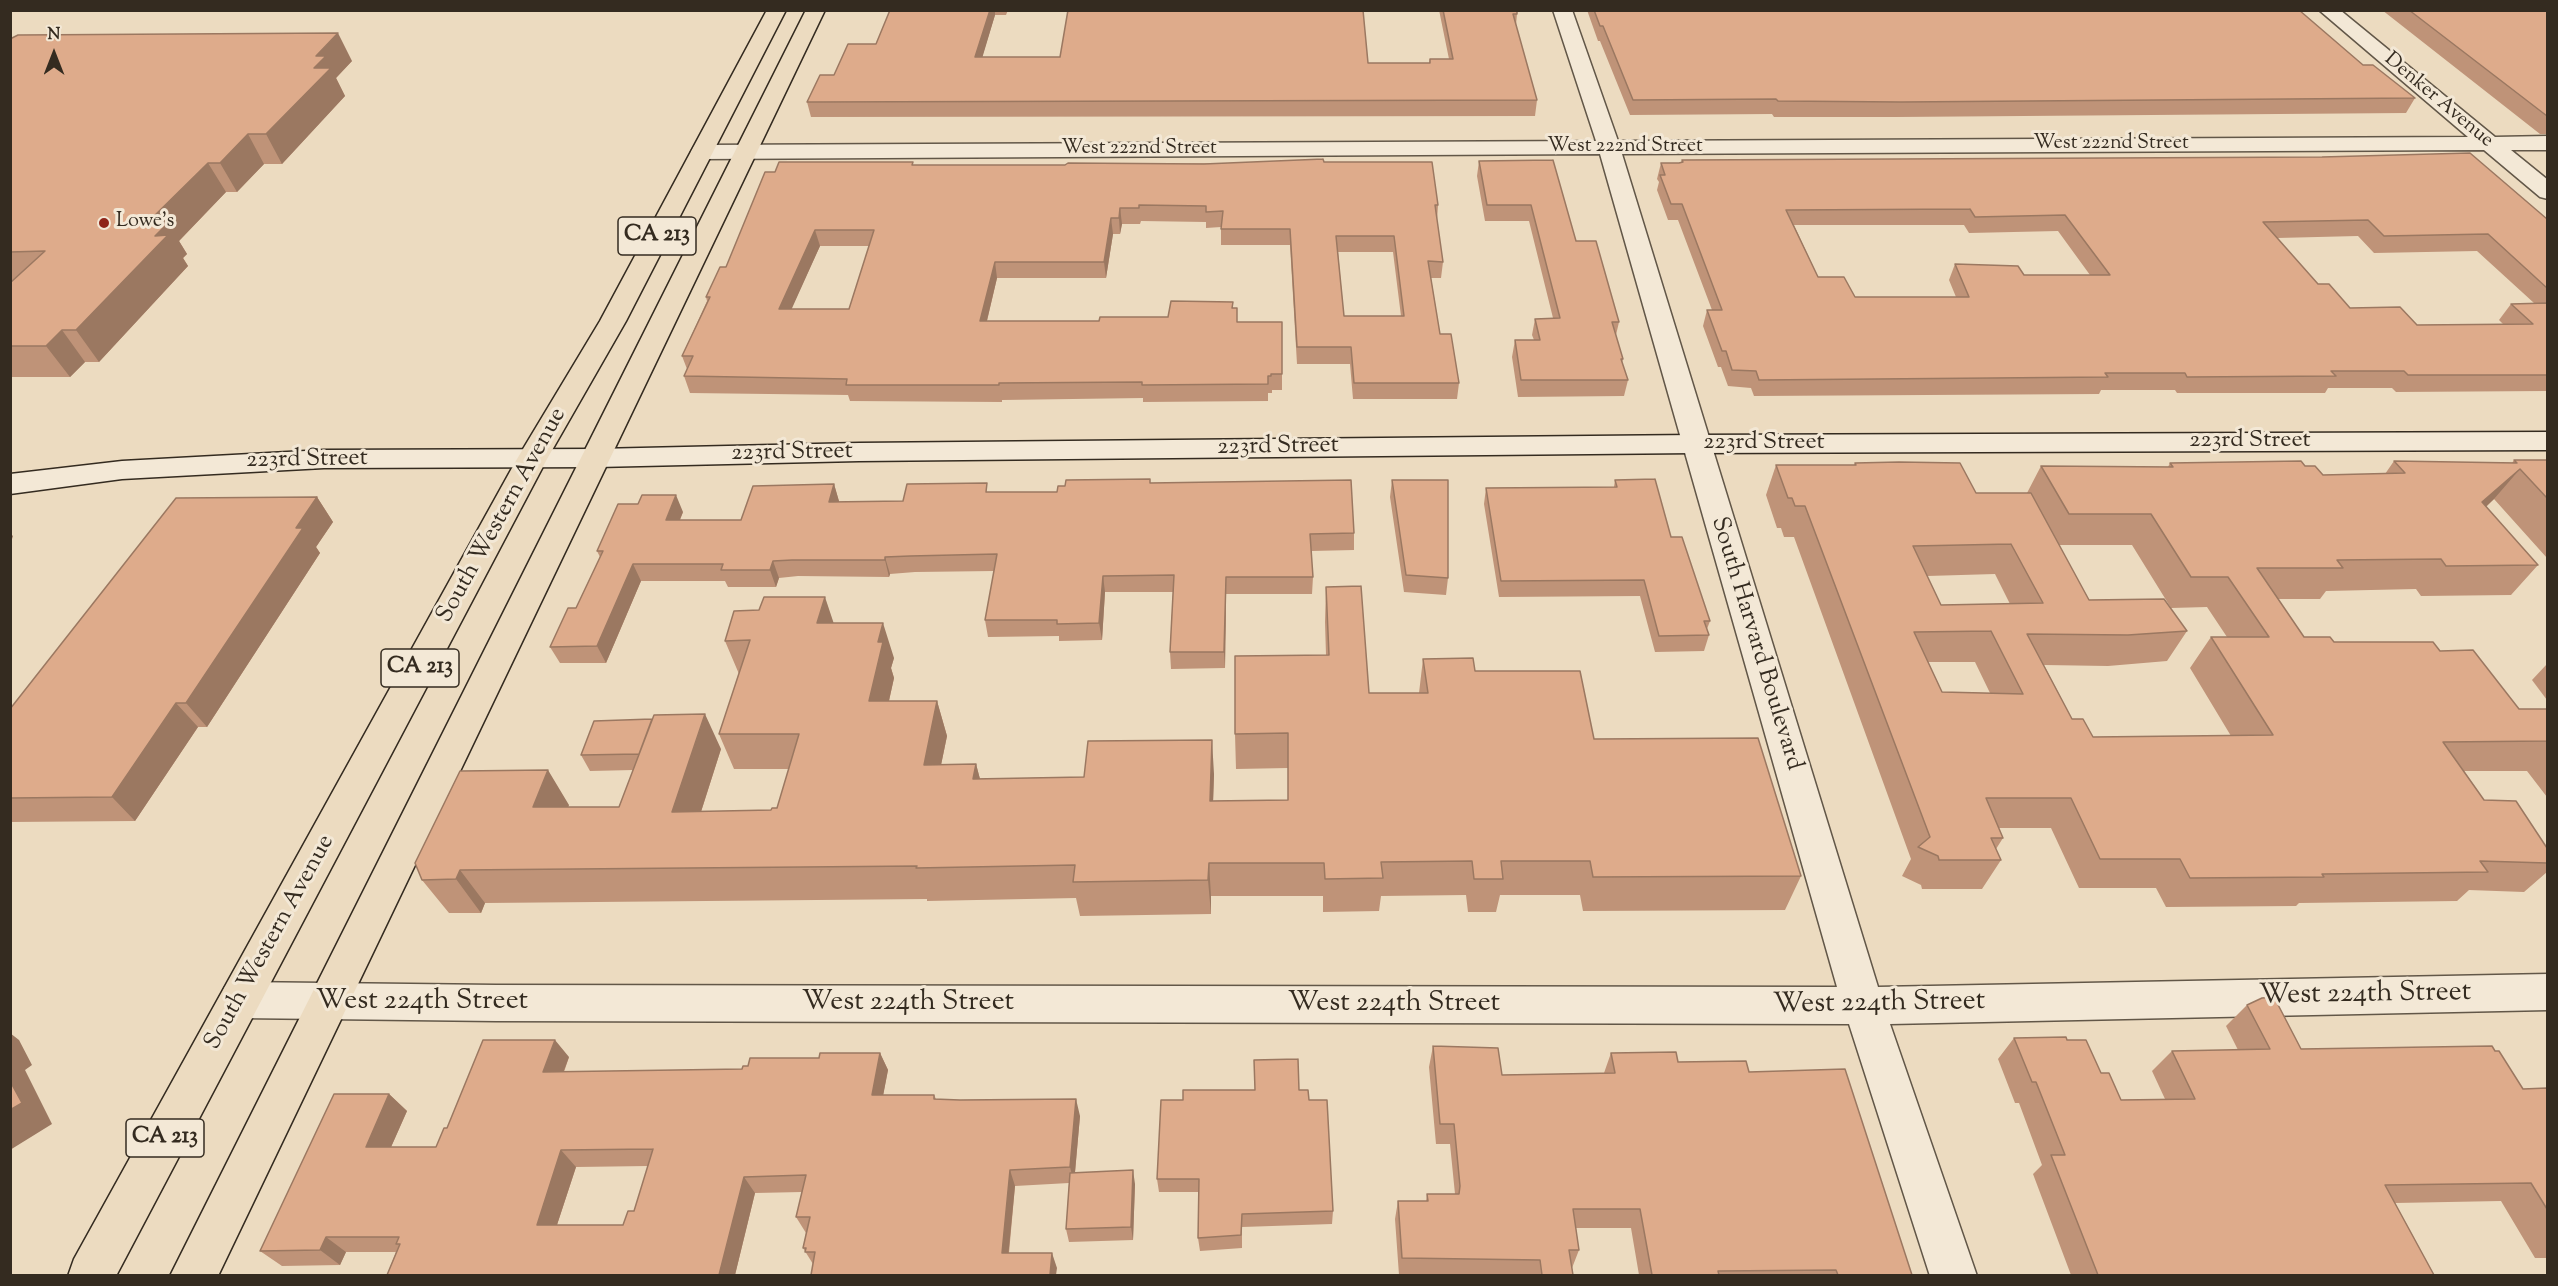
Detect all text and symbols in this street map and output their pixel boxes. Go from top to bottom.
north arrow [24,24,84,84]
text: N [48,24,60,47]
street label: Denker Avenue [2378,48,2498,154]
street label: West 222nd Street [2033,133,2189,157]
street label: West 222nd Street [1547,136,1703,160]
street label: West 222nd Street [1061,138,1217,162]
place label: Lowe's [116,211,174,235]
marker: Lowe's [97,216,111,230]
road number: CA 213 [618,217,696,255]
street label: South Western Avenue [432,403,574,629]
street label: 223rd Street [2189,428,2311,456]
street label: 223rd Street [1703,430,1825,458]
street label: 223rd Street [1217,433,1339,463]
street label: 223rd Street [731,439,853,469]
street label: 223rd Street [246,446,368,476]
street label: South Harvard Boulevard [1703,514,1807,774]
road number: CA 213 [381,649,459,687]
street label: South Western Avenue [200,830,342,1056]
street label: West 224th Street [2259,977,2471,1015]
street label: West 224th Street [316,986,528,1020]
street label: West 224th Street [1773,986,1985,1024]
street label: West 224th Street [802,987,1014,1021]
street label: West 224th Street [1288,988,1500,1022]
road number: CA 213 [126,1119,204,1157]

